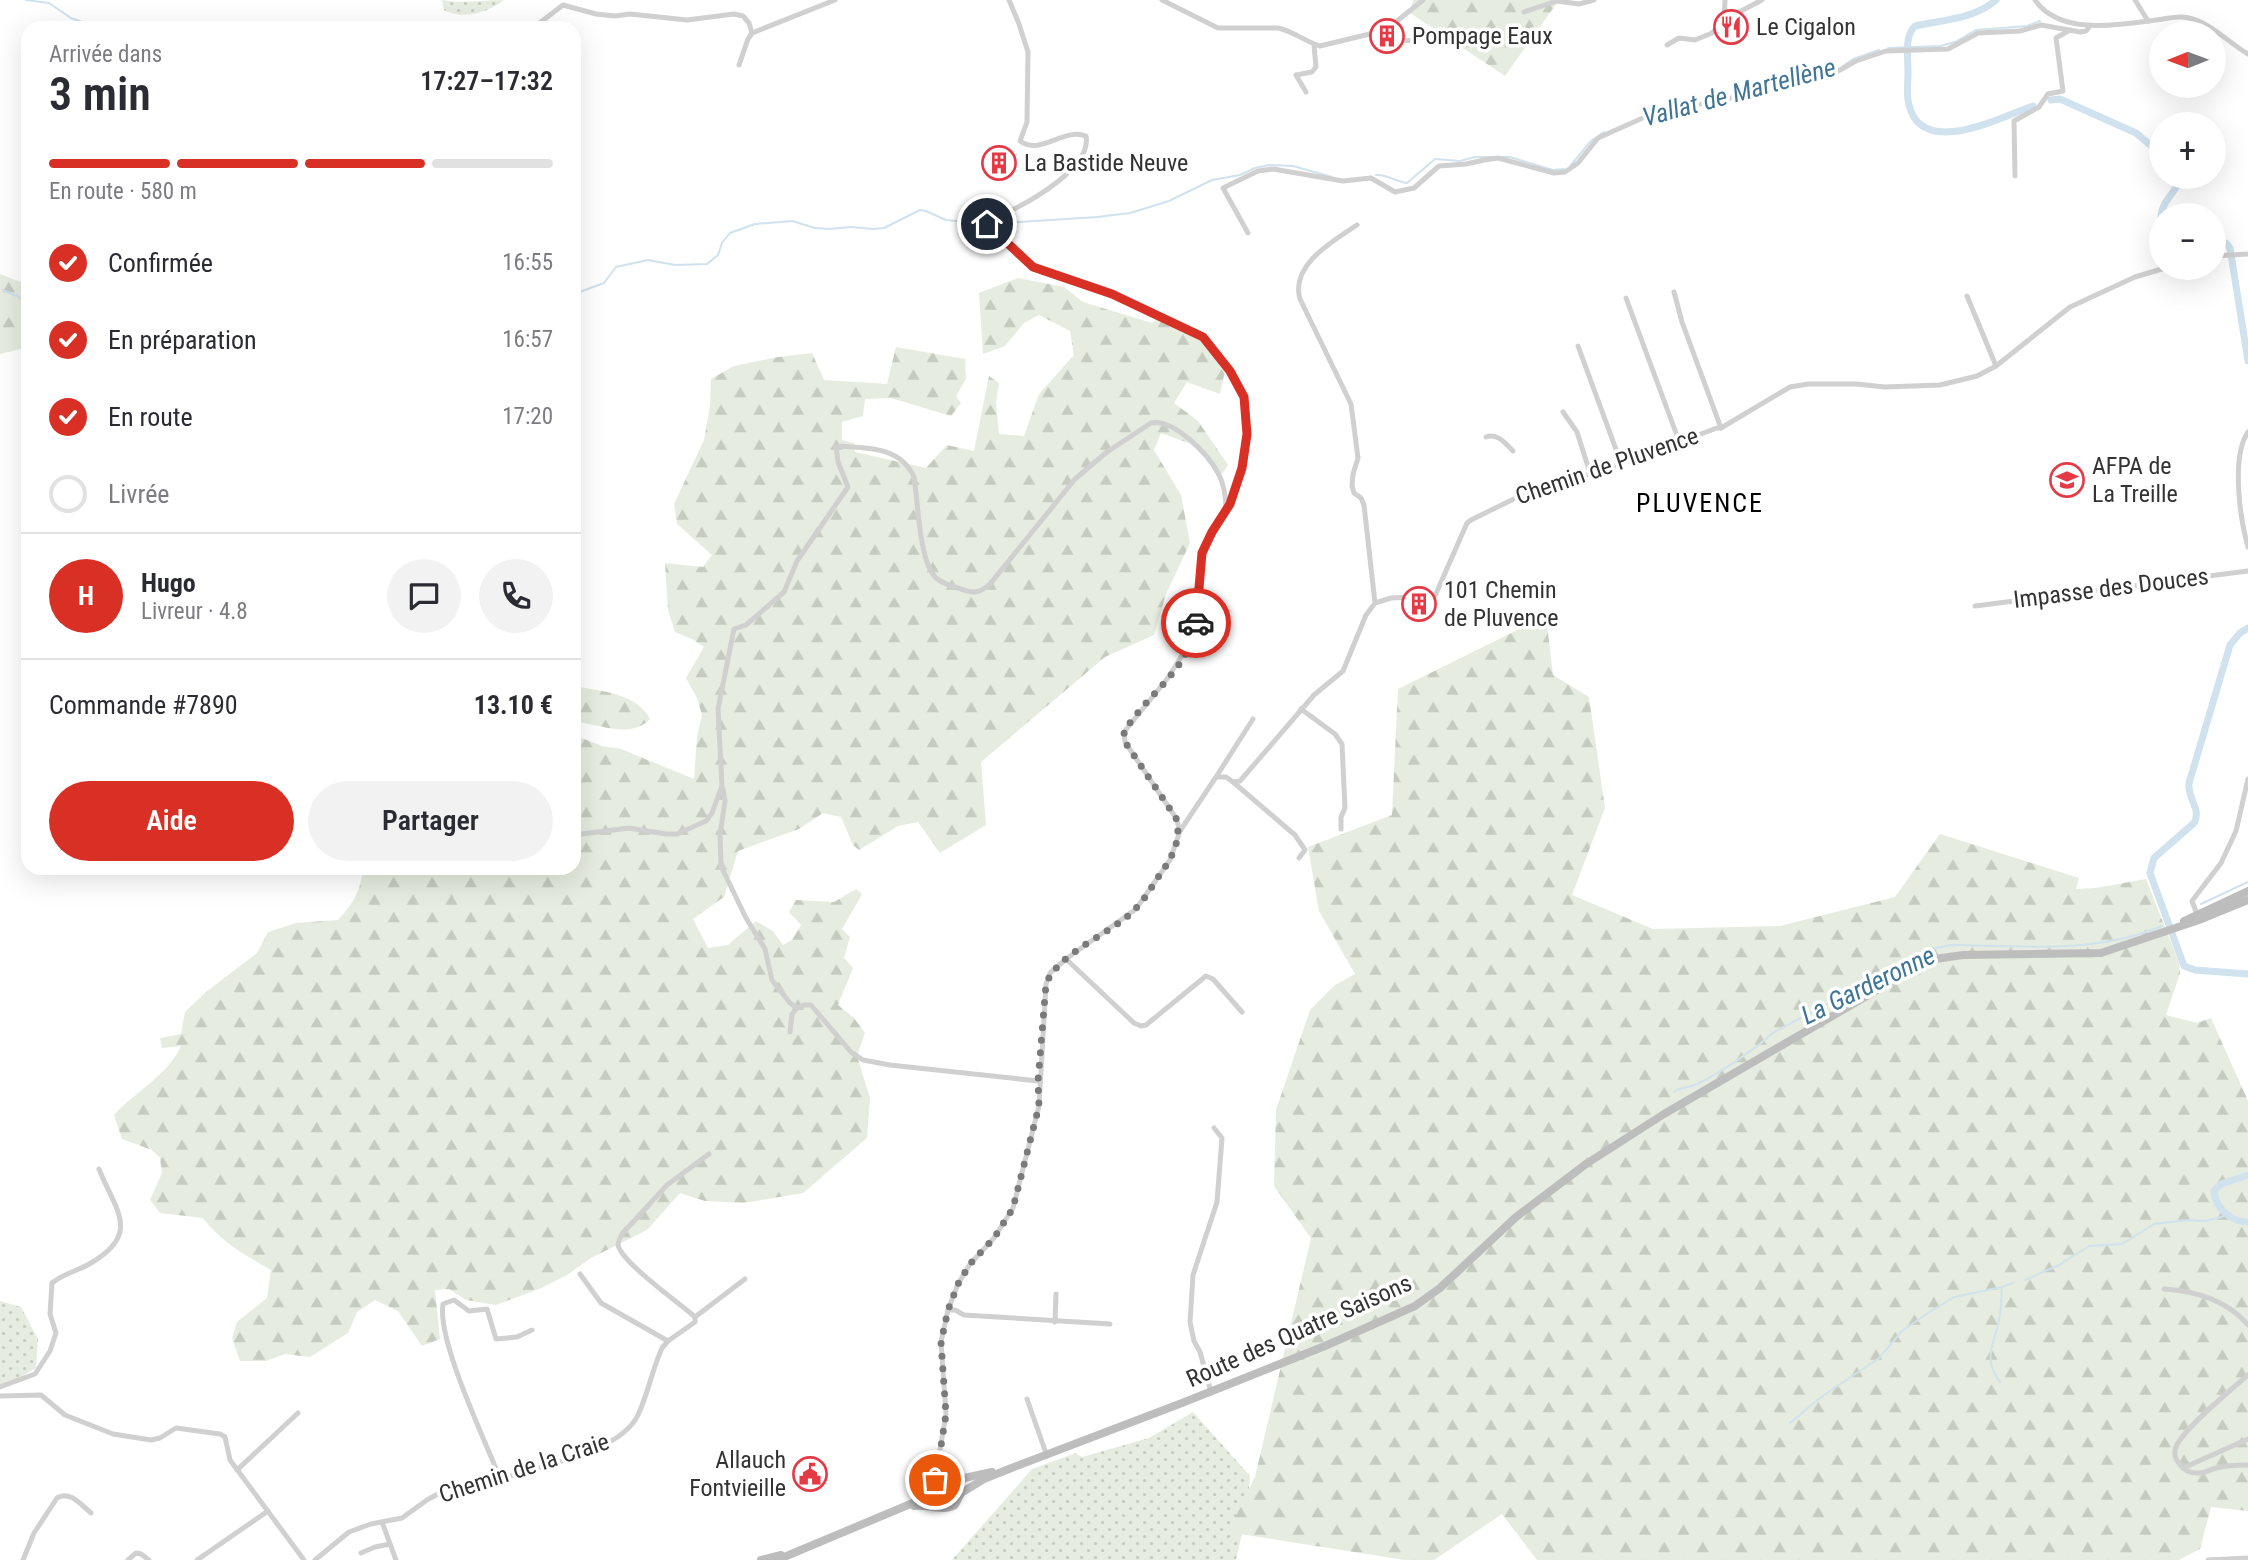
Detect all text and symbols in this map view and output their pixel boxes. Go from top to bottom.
restaurant icon: Le Cigalon [1712,8,1750,46]
place label: Le Cigalon [1756,13,1856,41]
building icon: Pompage Eaux [1368,17,1406,55]
north arrow [2149,21,2226,98]
map controls [2149,21,2226,280]
place label: Pompage Eaux [1412,22,1553,50]
text: Arrivée dans [49,41,162,68]
water label: Vallat de Martellène [1639,52,1839,132]
text: 17:27–17:32 [420,66,553,96]
text: 3 min [49,67,151,121]
button: + [2149,112,2226,189]
building icon: La Bastide Neuve [980,144,1018,182]
place label: La Bastide Neuve [1024,149,1188,177]
text: En route · 580 m [49,178,197,205]
pin [957,194,1017,254]
button: − [2149,203,2226,280]
icon: home [968,205,1006,243]
icon: check [49,244,87,282]
text: Confirmée [108,248,213,278]
text: 16:55 [502,249,553,276]
icon: check [49,321,87,359]
text: En préparation [108,325,257,355]
text: 16:57 [502,326,553,353]
icon: check [49,398,87,436]
text: En route [108,402,193,432]
text: 17:20 [502,403,553,430]
street label: Chemin de Pluvence [1512,422,1702,510]
place label: AFPA de La Treille [2092,452,2178,508]
school or university icon: AFPA de La Treille [2048,461,2086,499]
text: Livrée [108,479,170,509]
district label: PLUVENCE [1636,488,1764,518]
button: chat [387,559,461,633]
button: phone [479,559,553,633]
street label: Impasse des Douces [2012,562,2210,614]
text: Hugo [141,568,196,598]
place label: 101 Chemin de Pluvence [1444,576,1558,632]
text: H [78,581,94,611]
building icon: 101 Chemin de Pluvence [1400,585,1438,623]
courier [1161,588,1231,658]
text: Livreur · 4.8 [141,598,248,625]
icon: car [1177,604,1215,642]
text: Commande #7890 [49,690,238,720]
text: 13.10 € [474,690,553,720]
button: Aide [49,781,294,861]
button: Partager [308,781,553,861]
water label: La Garderonne [1796,940,1940,1030]
street label: Route des Quatre Saisons [1182,1269,1416,1393]
street label: Chemin de la Craie [435,1427,613,1509]
place label: Allauch Fontvieille [689,1446,786,1502]
pin [905,1450,965,1510]
public building icon: Allauch Fontvieille [791,1455,829,1493]
icon: bag [916,1461,954,1499]

